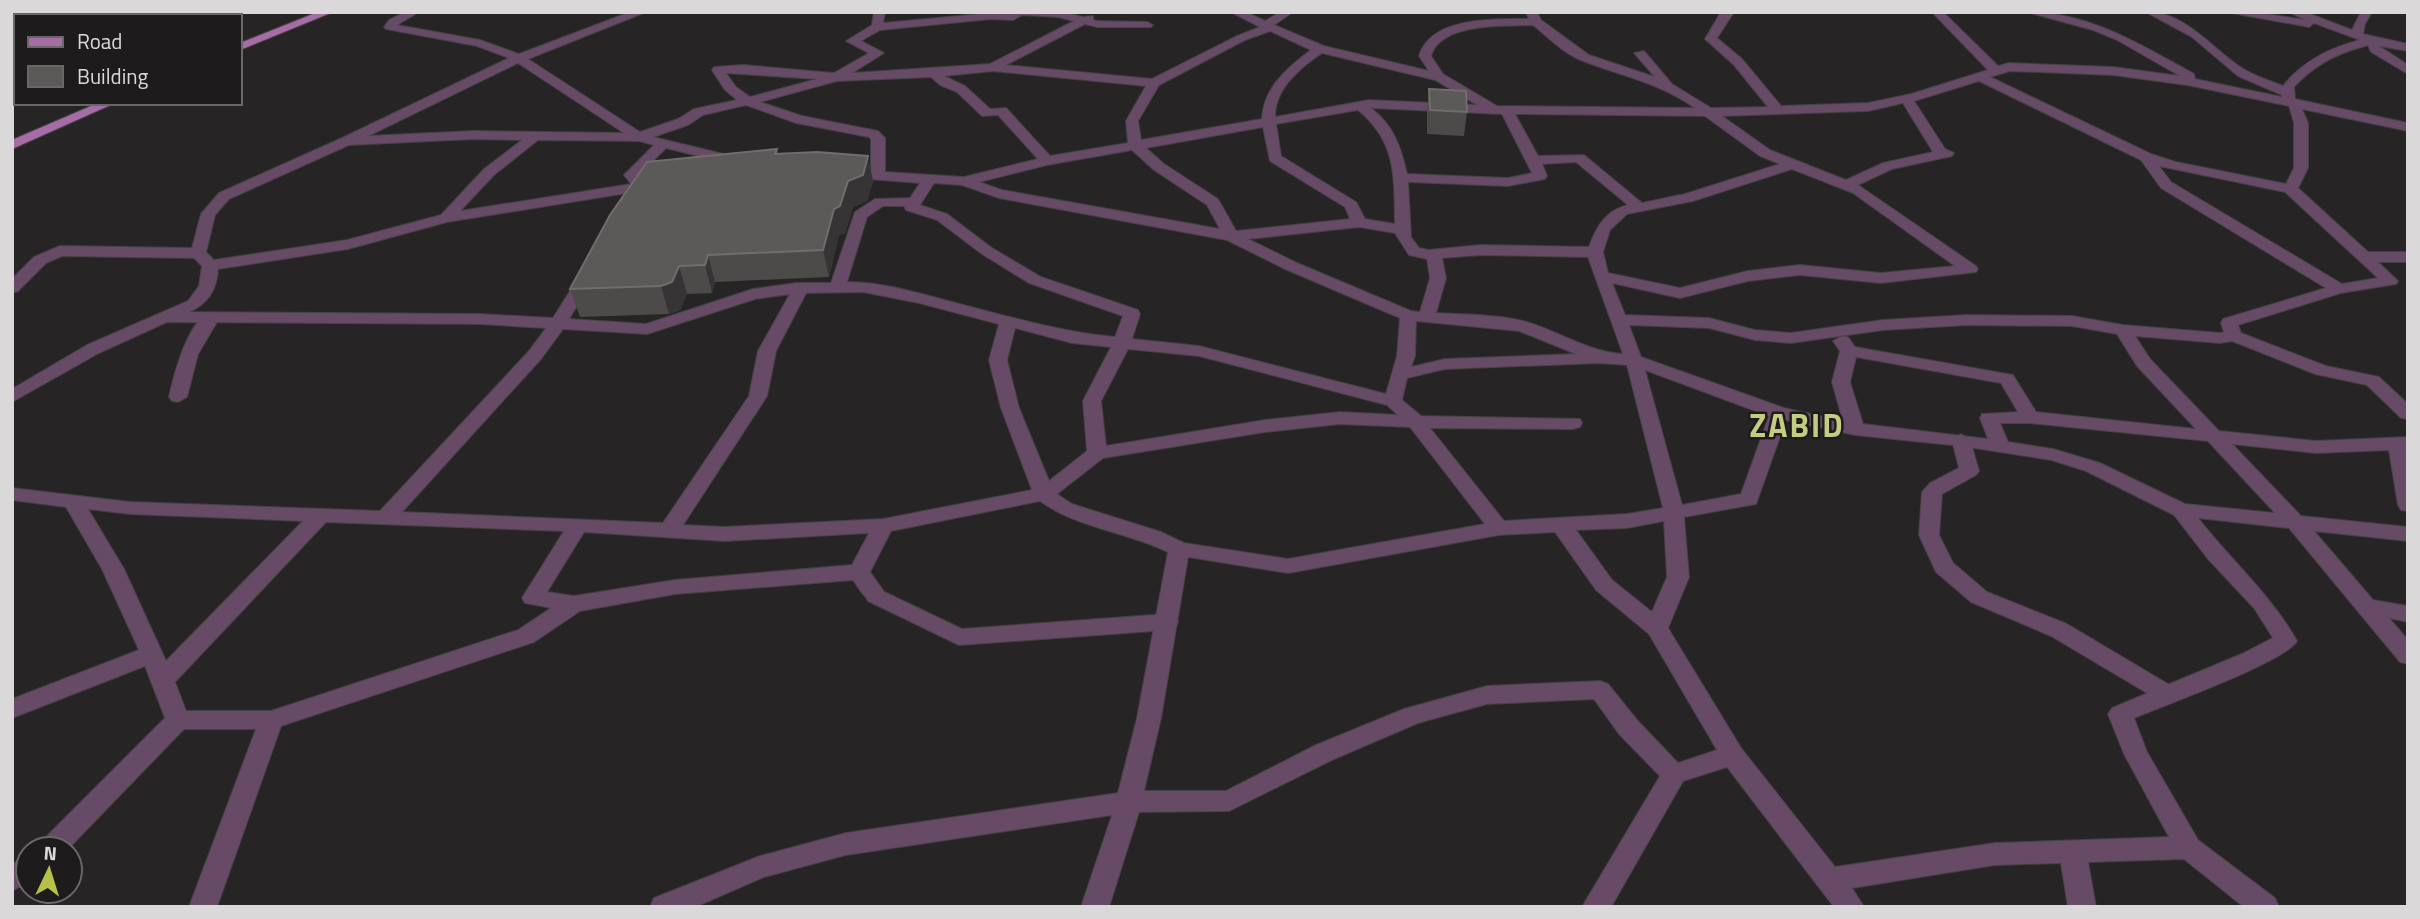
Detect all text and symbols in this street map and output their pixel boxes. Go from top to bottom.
legend [14,14,242,105]
text: Road [77,25,122,57]
text: Building [77,60,149,92]
district label: ZABID [1749,401,1845,449]
north arrow [14,835,84,905]
text: N [43,838,58,867]

